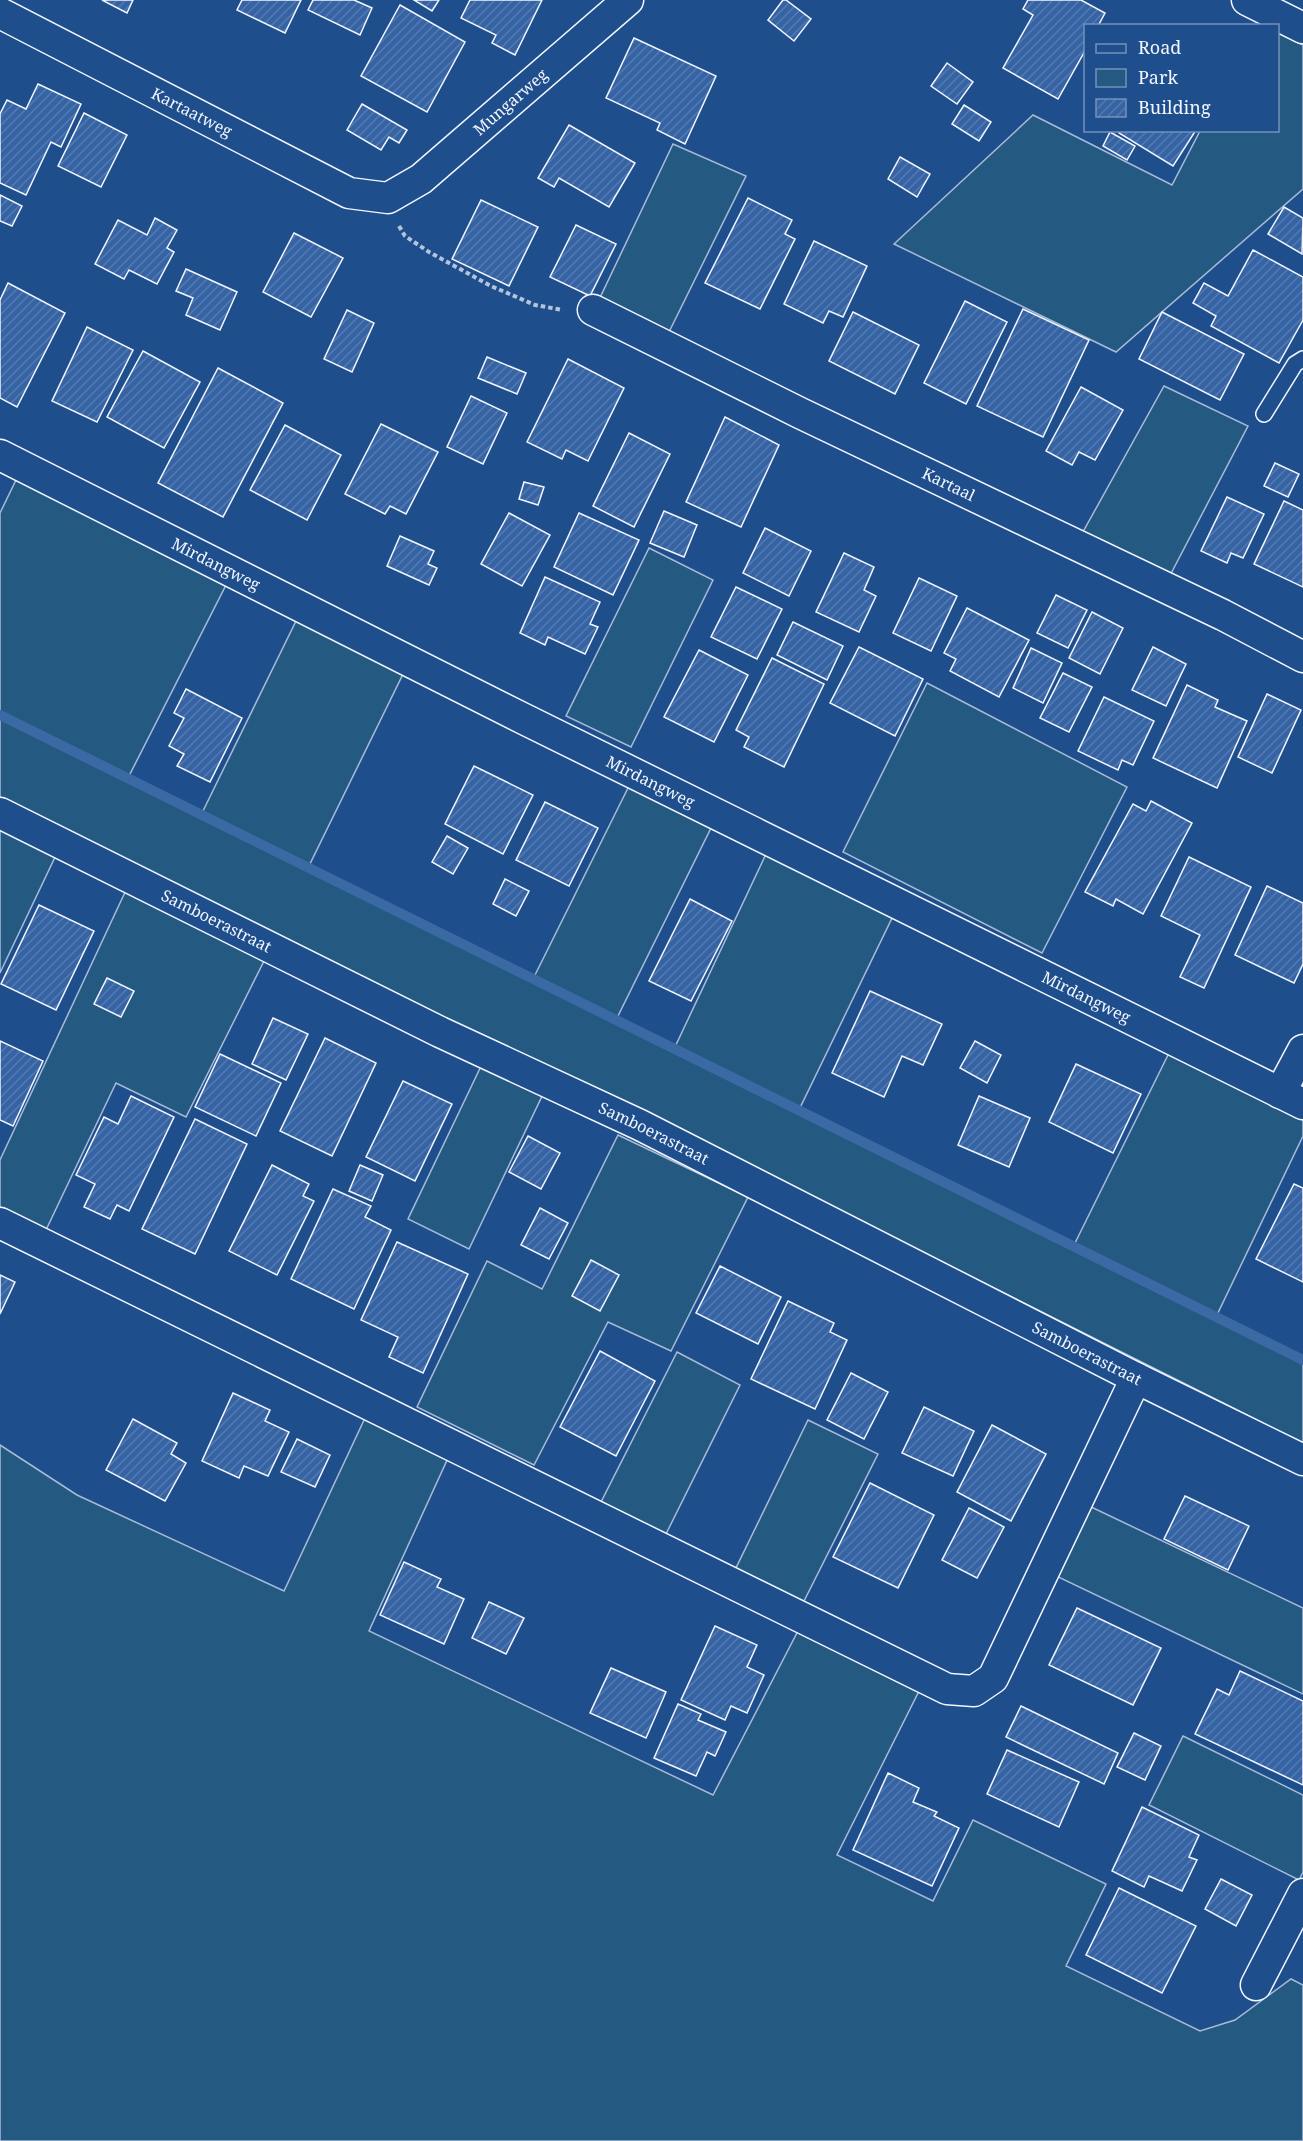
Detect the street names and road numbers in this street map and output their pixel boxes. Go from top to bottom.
street label: Mungarweg [468,63,552,140]
street label: Kartaatweg [148,82,236,142]
street label: Kartaal [919,462,979,506]
street label: Mirdangweg [168,532,264,596]
street label: Mirdangweg [603,750,699,813]
street label: Samboerastraat [158,884,276,958]
street label: Mirdangweg [1038,966,1135,1028]
street label: Samboerastraat [595,1096,713,1170]
street label: Samboerastraat [1028,1316,1146,1390]

